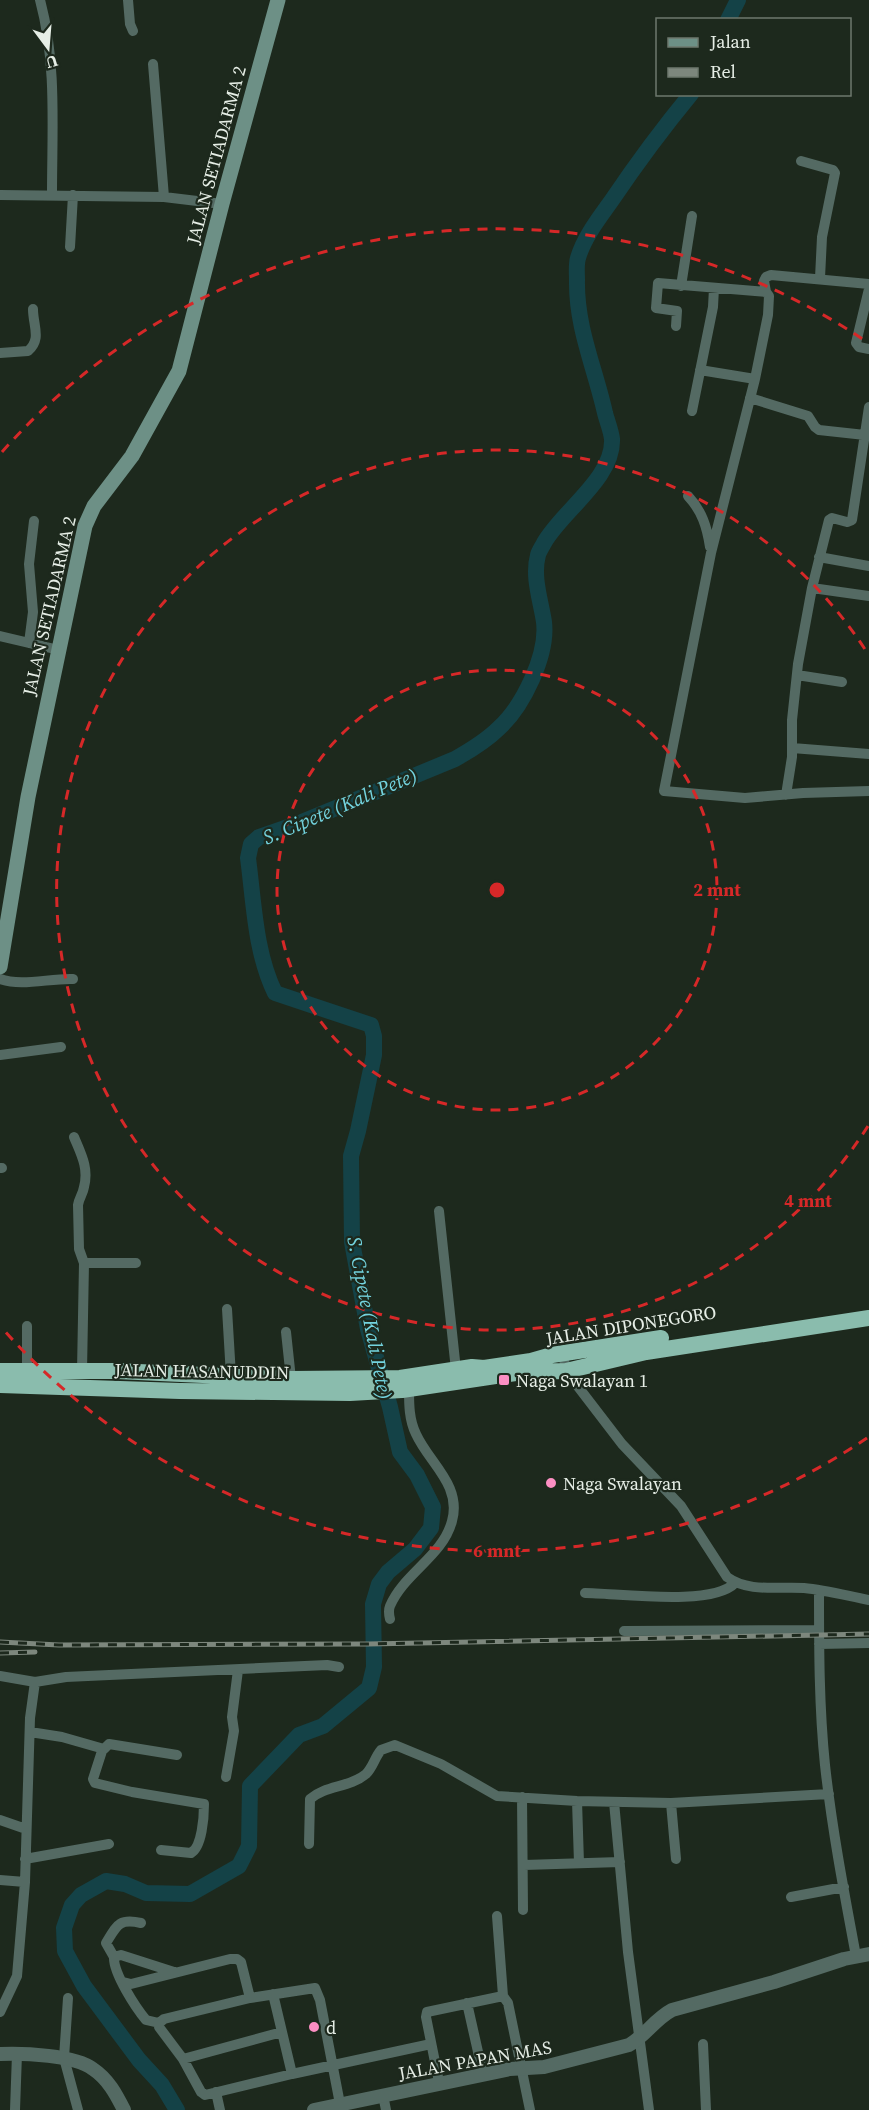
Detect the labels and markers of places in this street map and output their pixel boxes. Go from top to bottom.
centre of rings [487,880,507,900]
place label: Naga Swalayan 1 [516,1368,648,1393]
marker: Naga Swalayan 1 [497,1373,511,1387]
place label: Naga Swalayan [563,1471,682,1496]
marker: Naga Swalayan [544,1476,558,1490]
place label: d [326,2015,336,2040]
marker: d [307,2020,321,2034]

